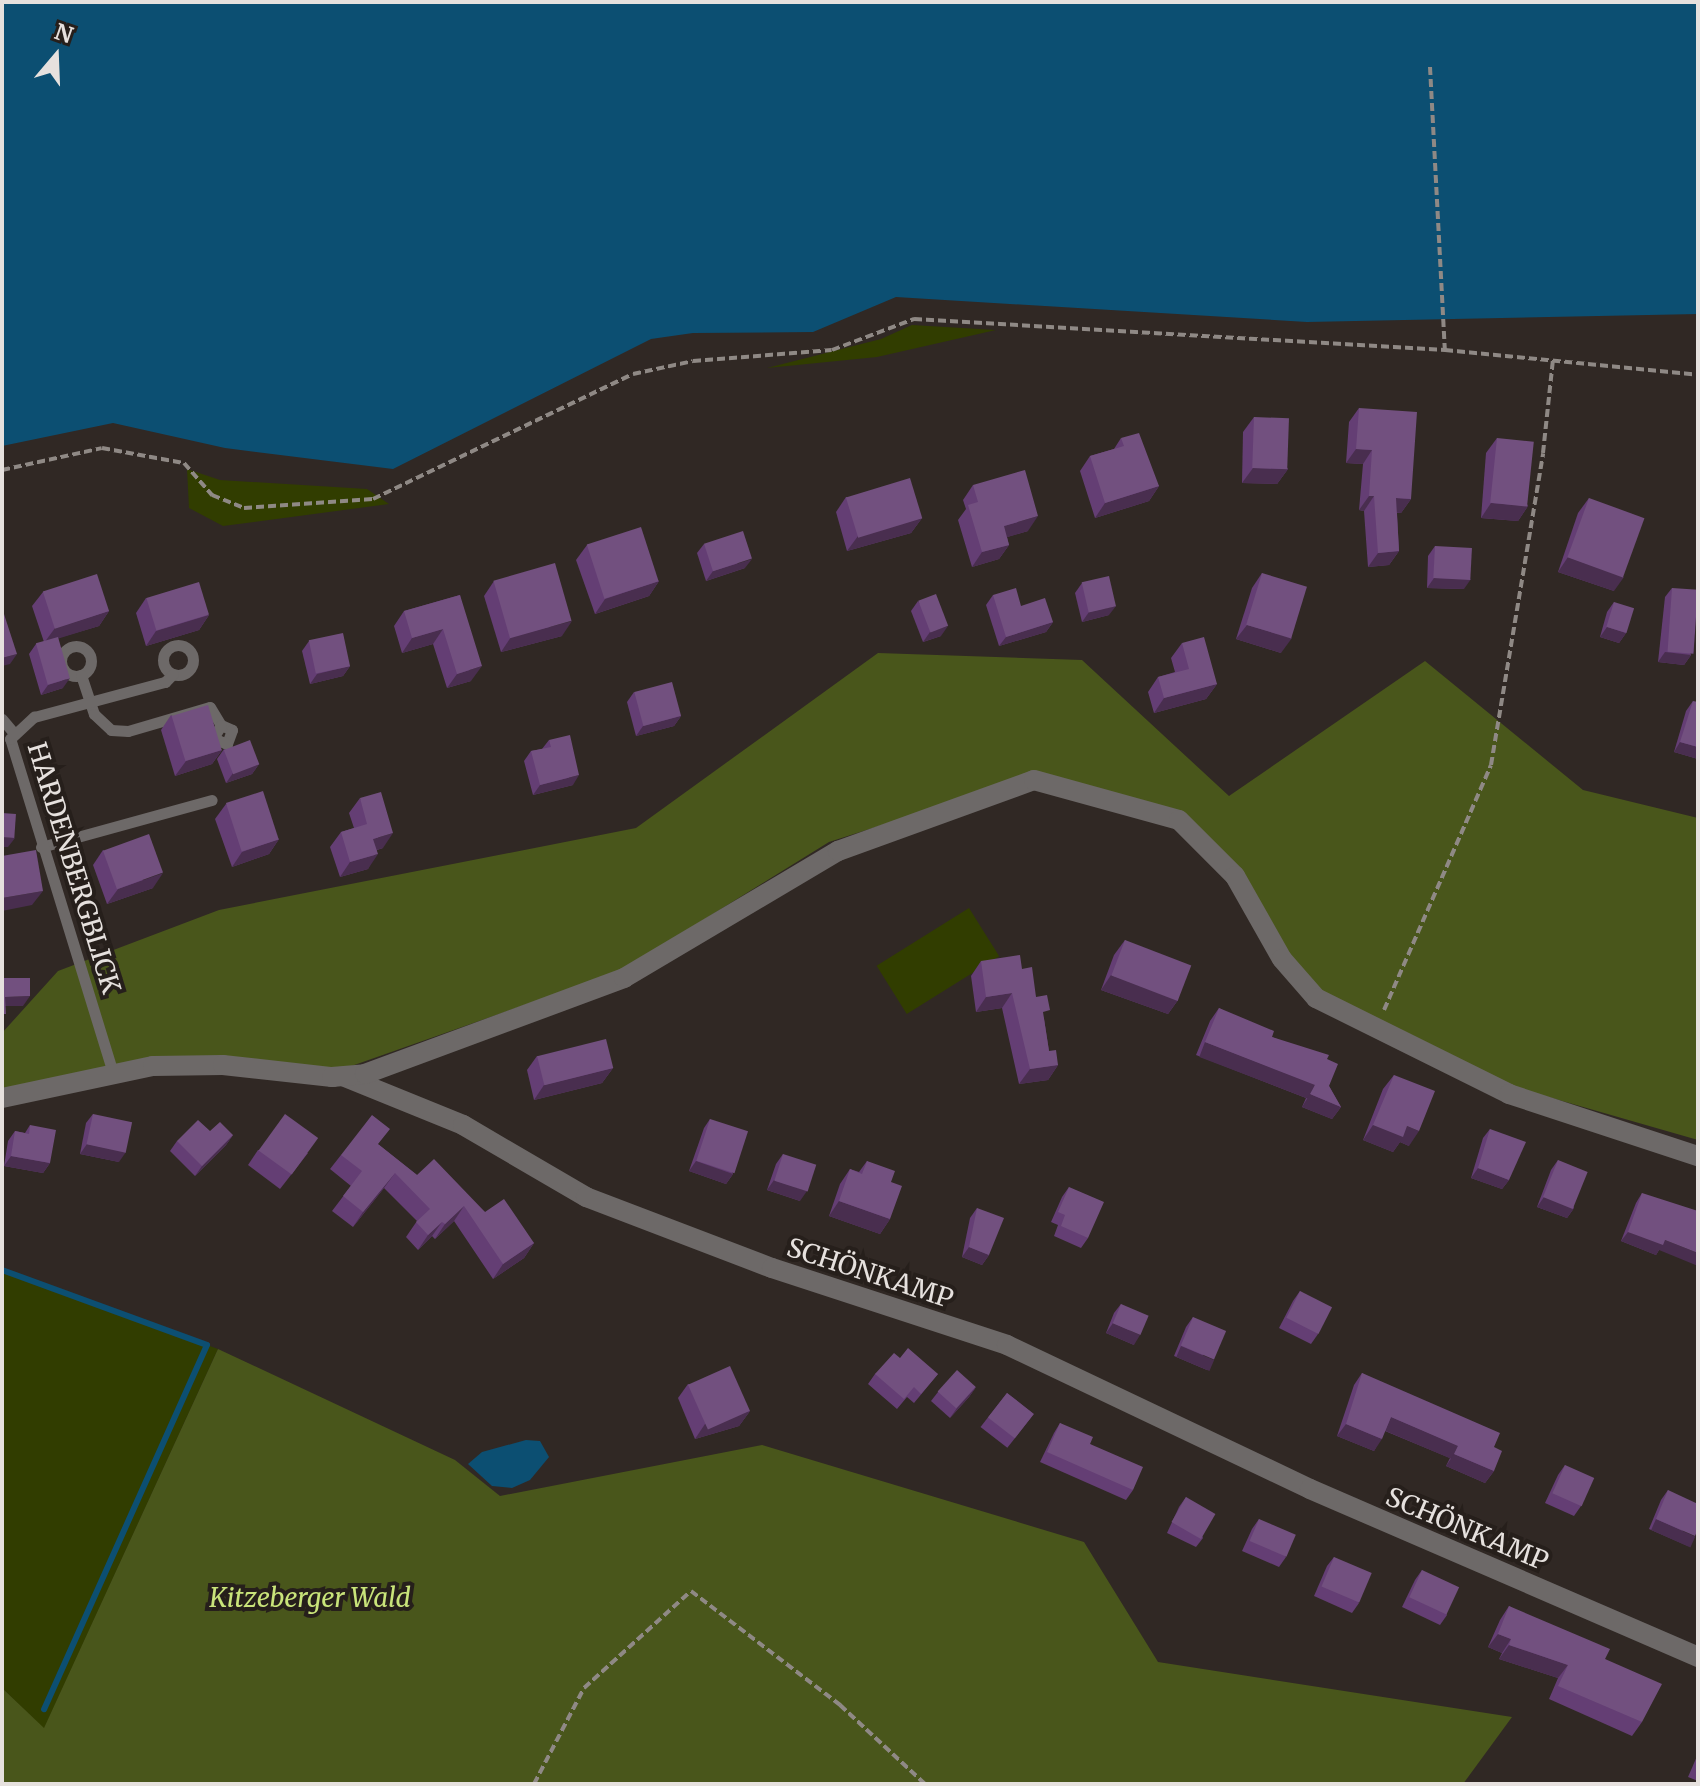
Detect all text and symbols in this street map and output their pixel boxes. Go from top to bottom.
north arrow [16,16,96,96]
text: N [51,17,77,49]
street label: HARDENBERGBLICK [21,739,127,997]
street label: SCHÖNKAMP [783,1231,957,1315]
street label: SCHÖNKAMP [1381,1481,1553,1577]
park label: Kitzeberger Wald [209,1582,411,1614]

